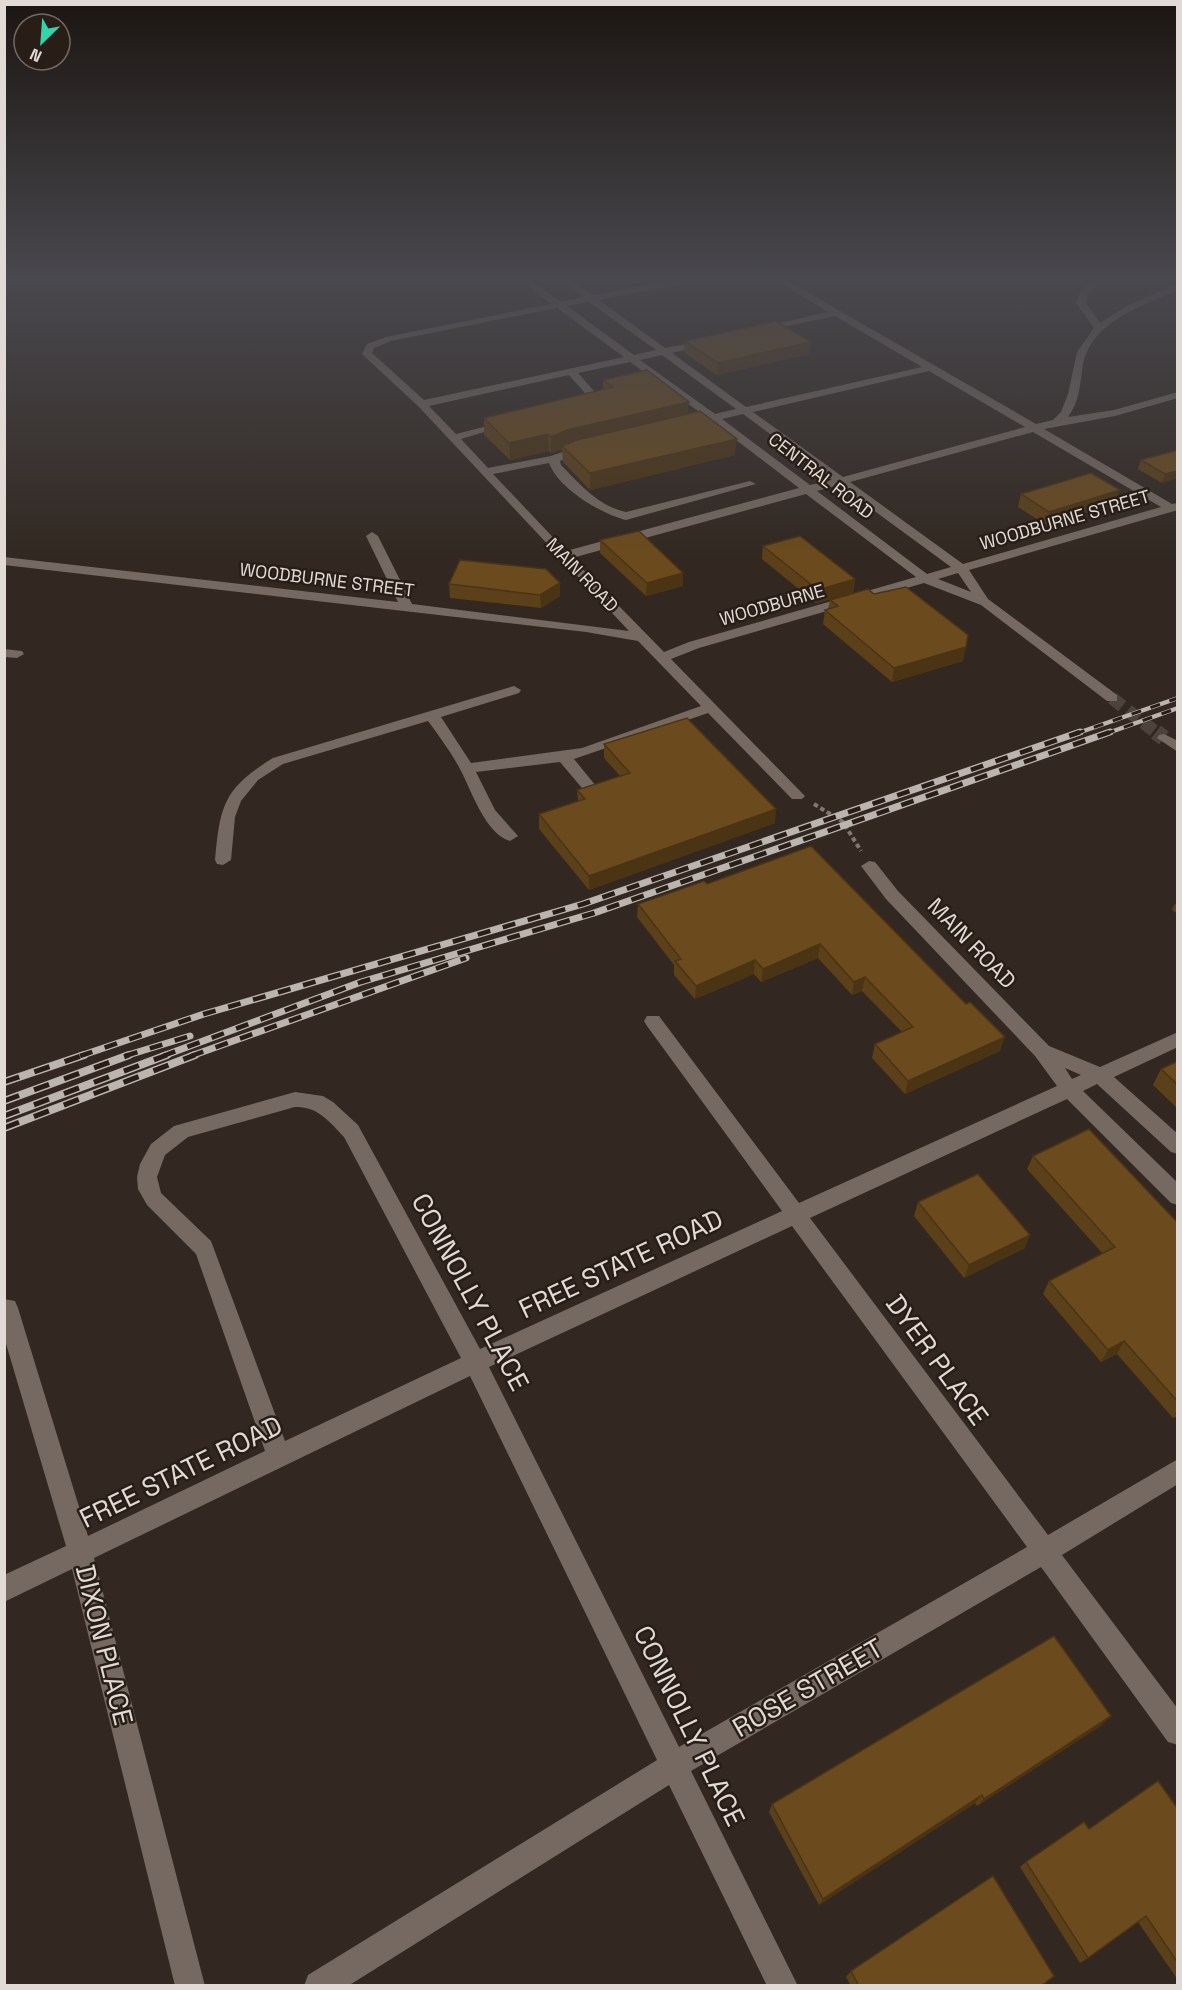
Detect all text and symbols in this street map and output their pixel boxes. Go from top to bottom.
north arrow [12,12,72,72]
text: N [27,43,45,67]
street label: CENTRAL ROAD [764,427,879,524]
street label: WOODBURNE STREET [977,484,1153,555]
street label: MAIN ROAD [541,533,623,617]
street label: WOODBURNE STREET [238,557,416,602]
street label: WOODBURNE [717,579,827,630]
street label: MAIN ROAD [922,892,1022,994]
street label: CONNOLLY PLACE [404,1187,537,1397]
street label: FREE STATE ROAD [513,1201,728,1326]
street label: DYER PLACE [878,1287,997,1432]
street label: FREE STATE ROAD [74,1407,288,1536]
street label: DIXON PLACE [68,1561,141,1729]
street label: CONNOLLY PLACE [626,1620,753,1832]
street label: ROSE STREET [726,1630,890,1745]

